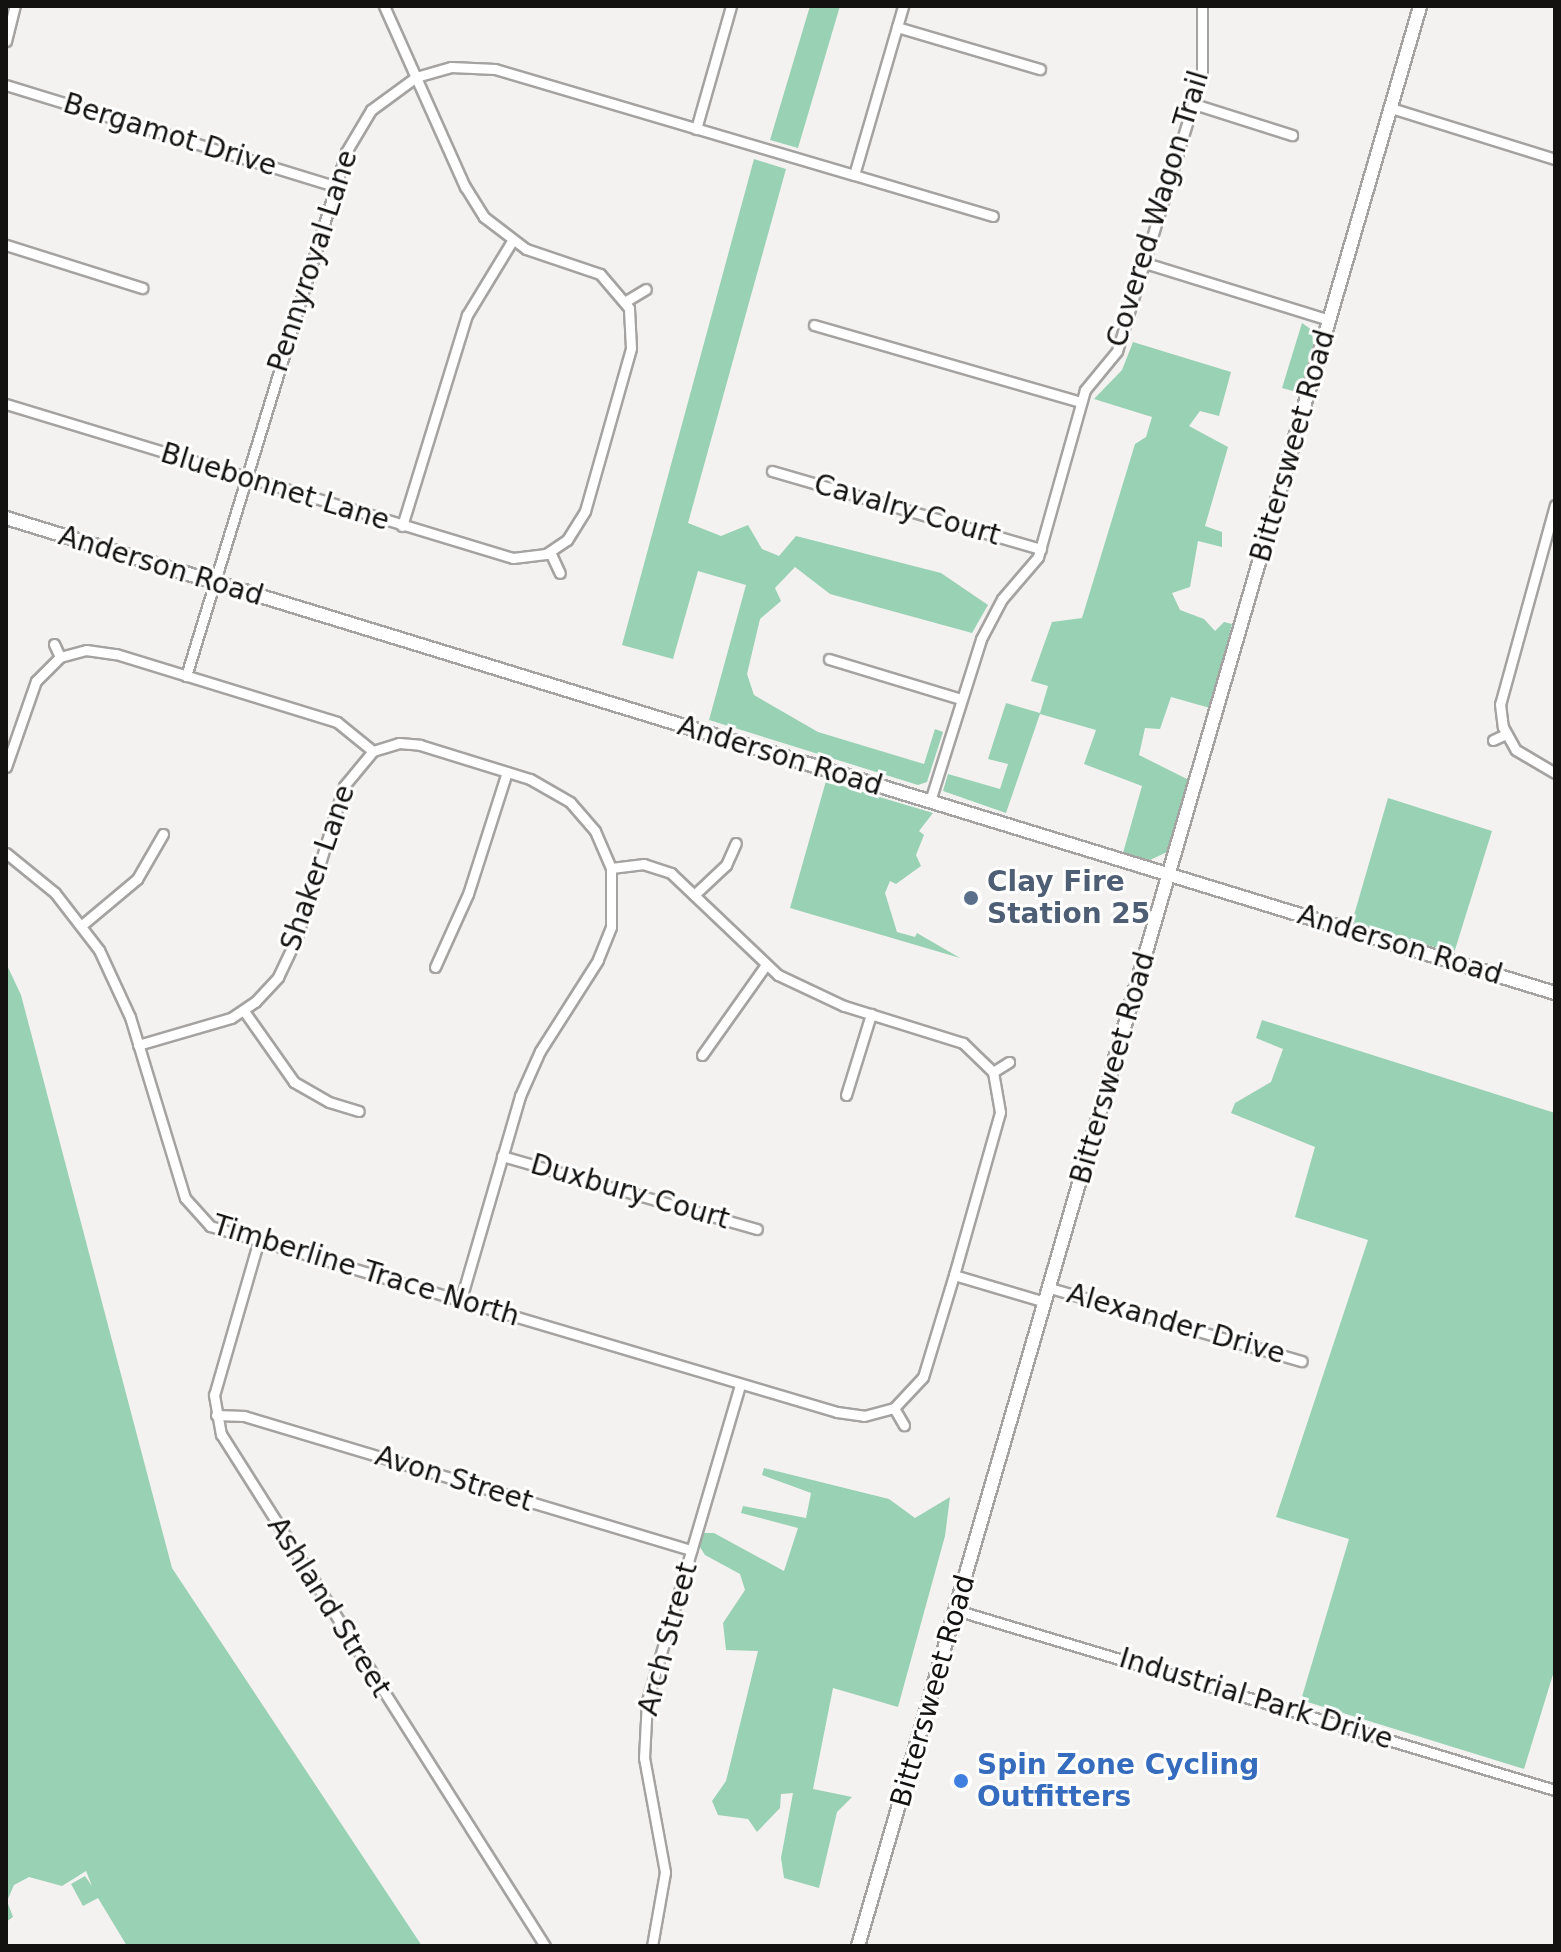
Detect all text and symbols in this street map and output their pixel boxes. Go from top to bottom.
street label: Covered Wagon Trail [1100,67,1216,351]
street label: Bergamot Drive [59,87,281,183]
street label: Pennyroyal Lane [261,146,365,376]
street label: Bittersweet Road [1244,326,1342,566]
street label: Bluebonnet Lane [157,436,393,538]
street label: Cavalry Court [810,467,1004,553]
street label: Anderson Road [55,519,267,613]
street label: Anderson Road [674,709,886,803]
street label: Shaker Lane [274,781,362,955]
place label: Clay Fire Station 25 [987,865,1150,931]
marker: Clay Fire Station 25 [962,889,980,907]
street label: Anderson Road [1294,898,1506,992]
street label: Bittersweet Road [1064,948,1162,1188]
street label: Duxbury Court [527,1148,733,1236]
street label: Timberline Trace North [209,1208,523,1334]
street label: Alexander Drive [1063,1277,1289,1371]
street label: Avon Street [371,1439,537,1519]
street label: Ashland Street [260,1511,398,1703]
street label: Arch Street [631,1559,705,1719]
street label: Bittersweet Road [884,1571,982,1811]
street label: Industrial Park Drive [1115,1641,1397,1757]
place label: Spin Zone Cycling Outfitters [977,1748,1259,1814]
marker: Spin Zone Cycling Outfitters [952,1772,970,1790]

